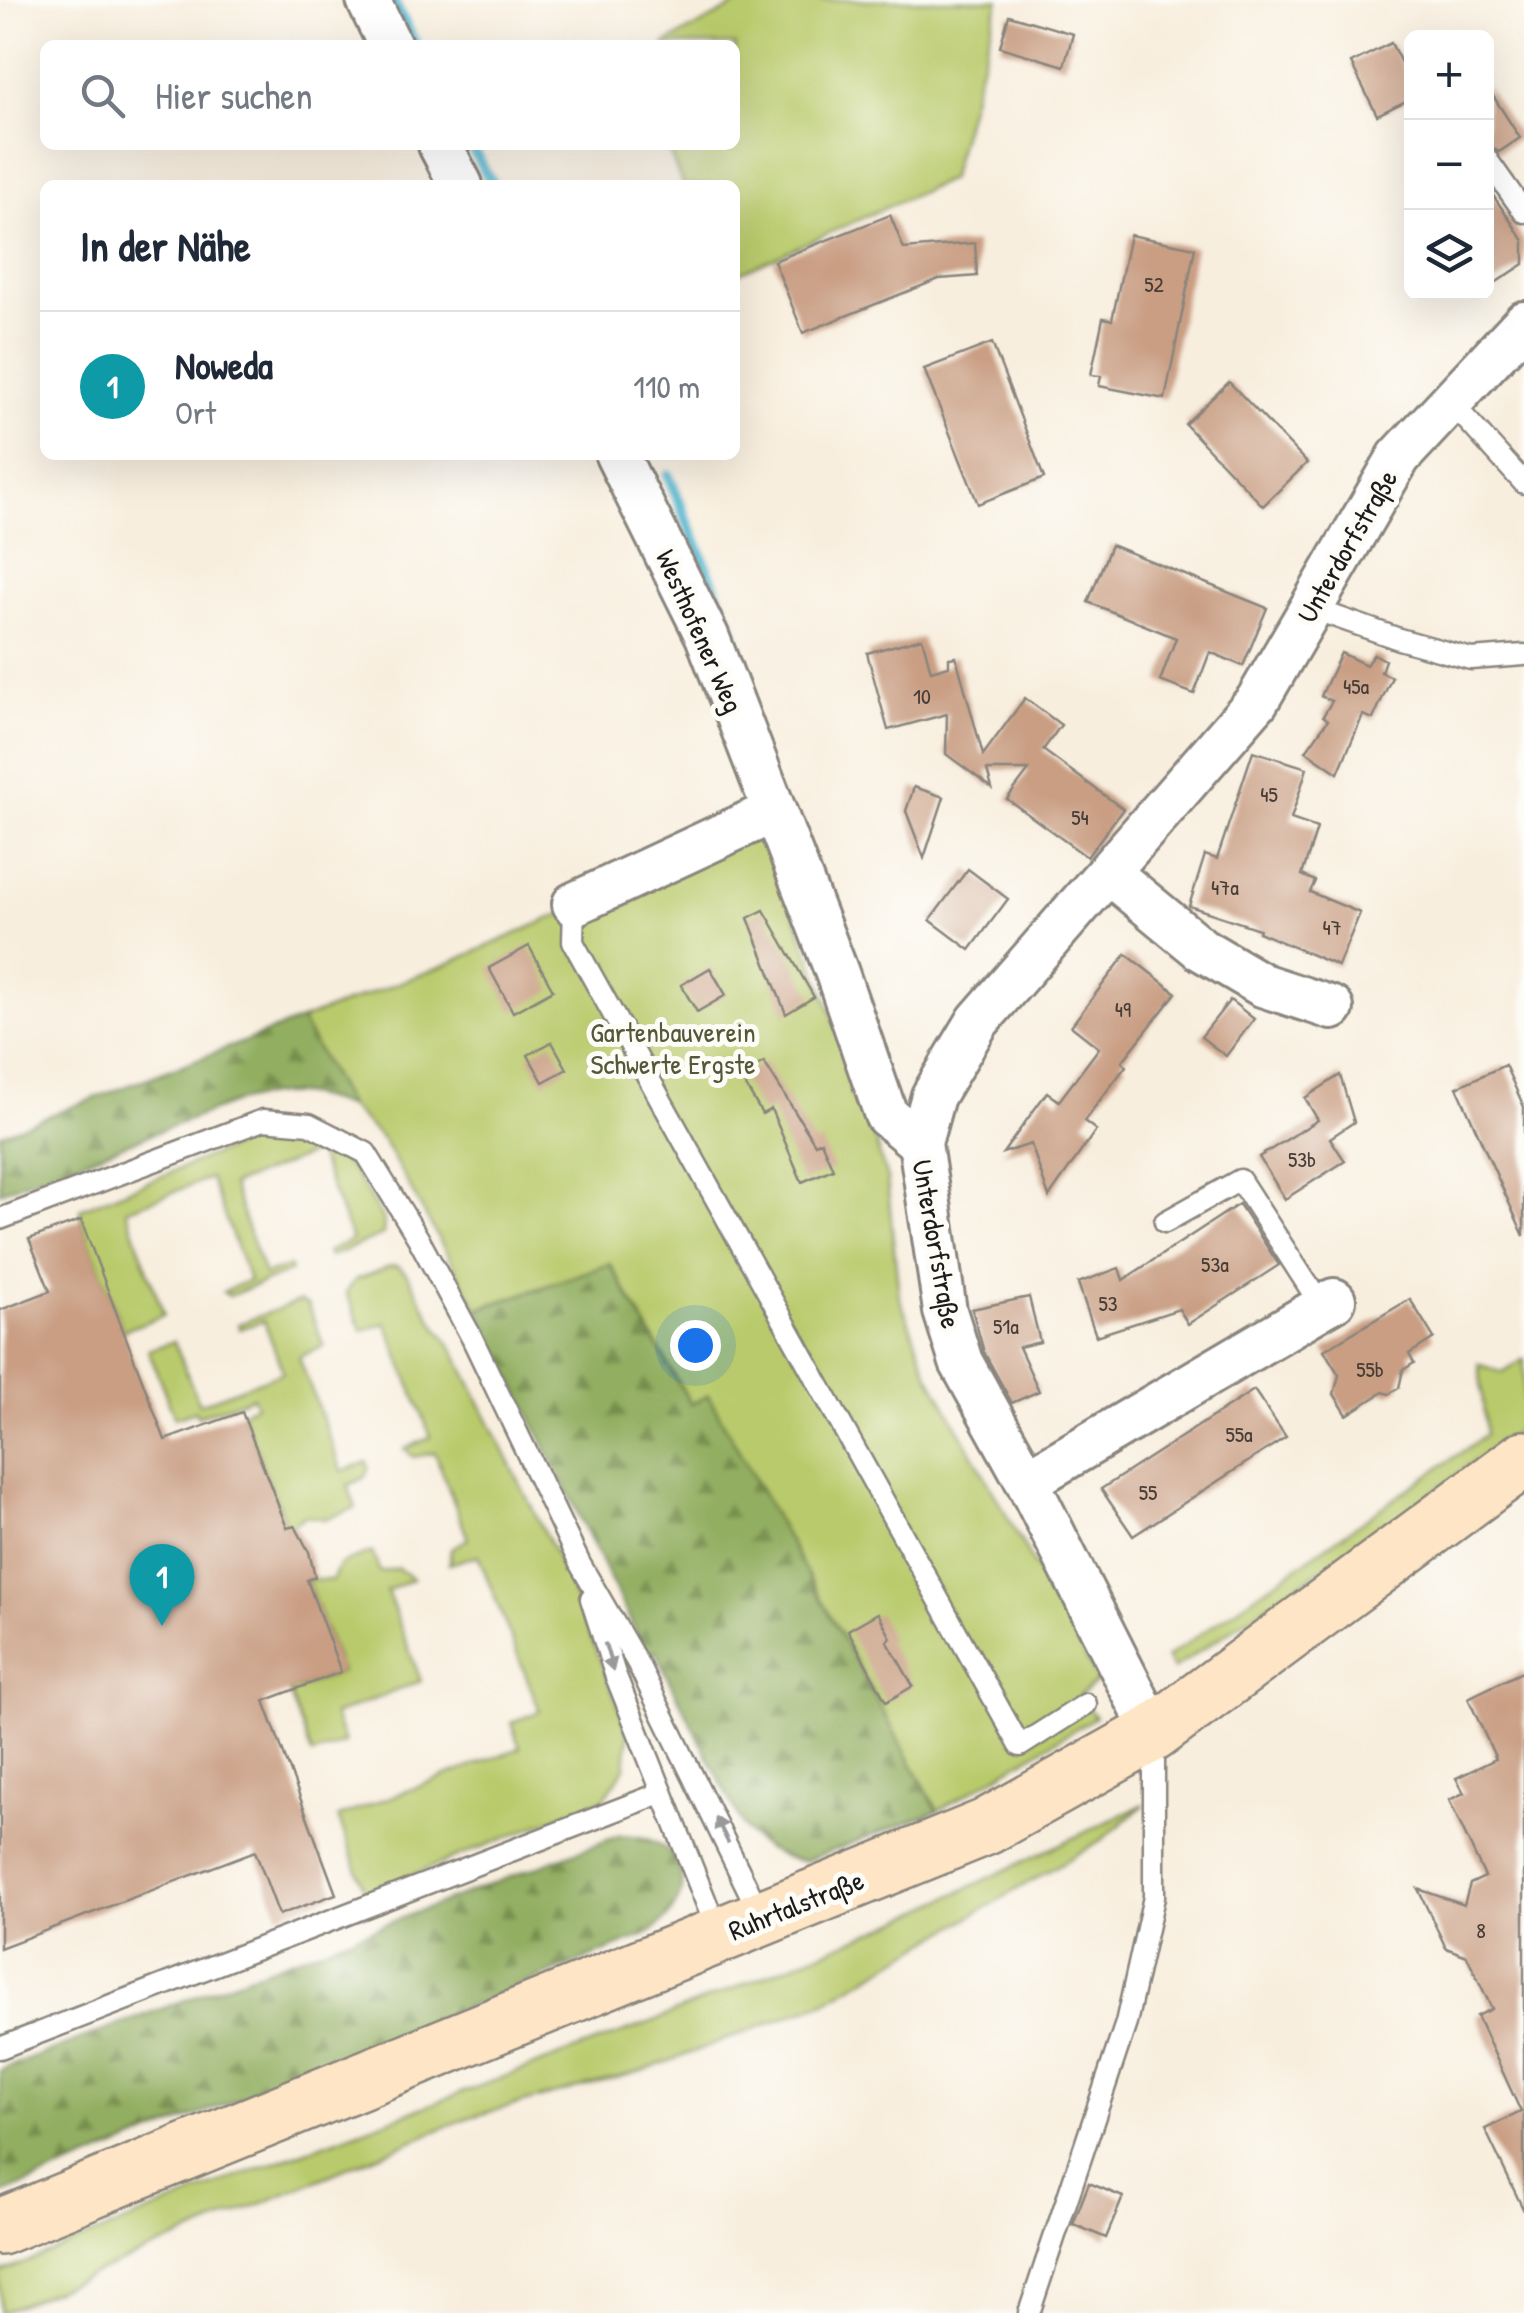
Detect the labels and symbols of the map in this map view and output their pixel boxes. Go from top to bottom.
house number: 52 [1144,269,1165,299]
street label: Unterdorfstraße [1288,463,1406,629]
street label: Westhofener Weg [647,543,753,719]
house number: 45a [1343,671,1369,701]
house number: 10 [913,681,931,711]
house number: 45 [1260,779,1278,809]
house number: 54 [1071,802,1089,832]
house number: 47a [1211,872,1239,902]
house number: 47 [1322,912,1342,942]
house number: 49 [1115,994,1131,1024]
park label: Gartenbauverein Schwerte Ergste [590,1013,756,1083]
house number: 53b [1288,1144,1316,1174]
street label: Unterdorfstraße [903,1157,971,1331]
house number: 53a [1201,1249,1229,1279]
house number: 53 [1098,1288,1118,1318]
house number: 51a [993,1311,1019,1341]
your location [670,1320,721,1371]
house number: 55b [1356,1354,1384,1384]
house number: 55a [1225,1419,1253,1449]
house number: 55 [1139,1477,1157,1507]
pin: 1 [130,1544,194,1626]
one-way arrow [603,1642,618,1672]
one-way arrow [713,1815,730,1844]
street label: Ruhrtalstraße [723,1861,869,1949]
house number: 8 [1476,1915,1486,1945]

